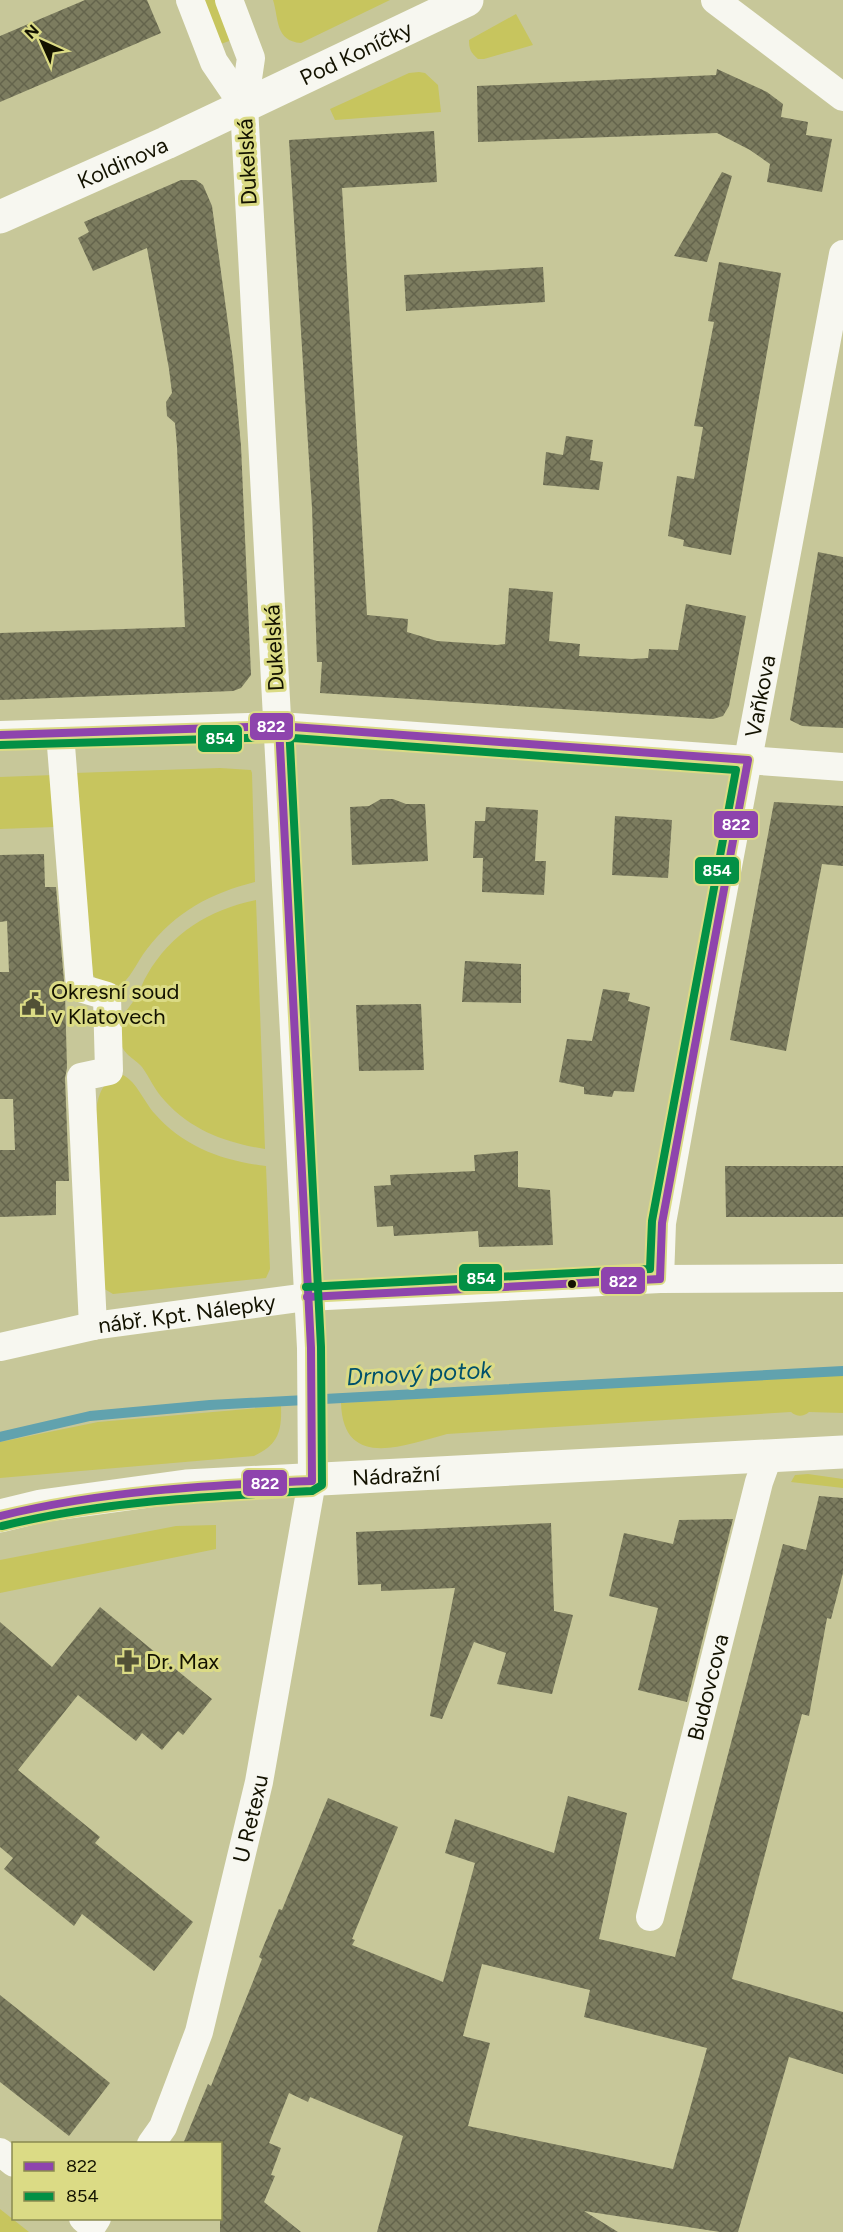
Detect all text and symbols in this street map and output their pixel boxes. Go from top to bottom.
north arrow [12,12,72,72]
street label: Pod Koníčky [295,14,417,91]
text: N [21,21,43,43]
street label: Dukelská [231,118,263,206]
street label: Koldinova [73,131,172,194]
street label: Dukelská [258,604,290,692]
street label: Vaňkova [739,653,781,739]
line badge: 822 [249,712,294,741]
text: 822 [257,717,285,736]
line badge: 854 [197,724,243,753]
text: 854 [205,729,235,748]
line badge: 822 [713,810,759,839]
text: 822 [722,815,750,834]
line badge: 854 [694,856,740,885]
text: 854 [702,861,732,880]
place label: Okresní soud v Klatovech [51,978,179,1030]
public building icon: Okresní soud v Klatovech [20,991,46,1017]
line badge: 854 [458,1263,503,1292]
line badge: 822 [600,1266,646,1295]
text: 854 [466,1269,496,1288]
text: 822 [609,1272,637,1291]
unlabelled marker [566,1278,578,1290]
street label: nábř. Kpt. Nálepky [96,1288,278,1339]
water label: Drnový potok [345,1355,494,1391]
street label: Nádražní [351,1459,442,1491]
line badge: 822 [242,1469,288,1497]
text: 822 [251,1474,279,1493]
street label: Budovcova [681,1631,734,1743]
pharmacy icon: Dr. Max [115,1648,141,1674]
place label: Dr. Max [146,1648,219,1675]
street label: U Retexu [227,1772,274,1865]
legend [12,2142,222,2220]
text: 822 [66,2155,97,2177]
text: 854 [66,2185,99,2207]

